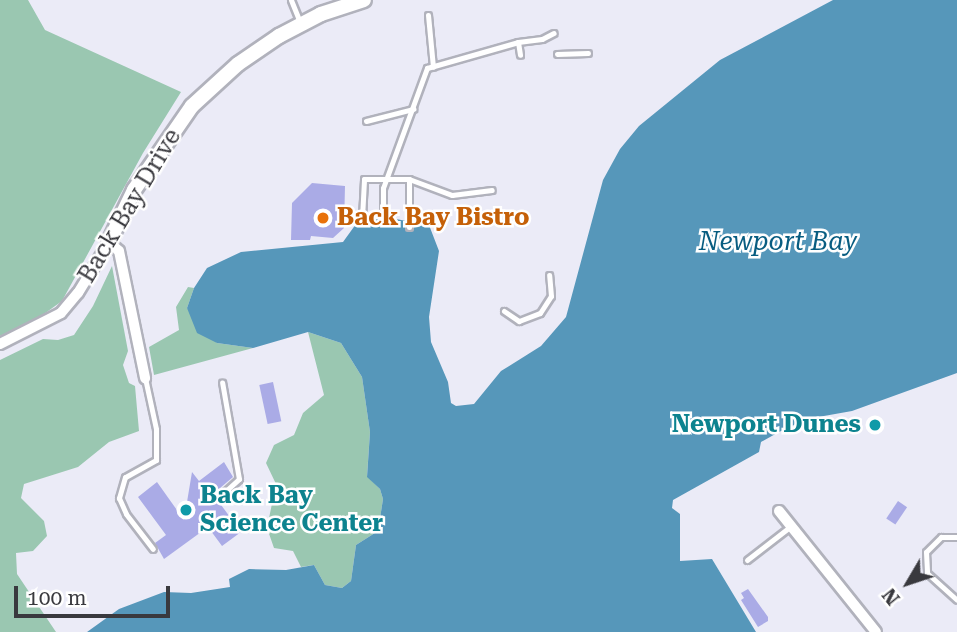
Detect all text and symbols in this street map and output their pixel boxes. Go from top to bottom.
street label: Back Bay Drive [73,124,187,288]
place label: Back Bay Bistro [337,204,530,232]
marker: Back Bay Bistro [315,210,331,226]
water label: Newport Bay [699,226,857,258]
place label: Newport Dunes [672,411,861,439]
marker: Newport Dunes [867,417,883,433]
place label: Back Bay Science Center [200,482,383,538]
marker: Back Bay Science Center [178,502,194,518]
north arrow [873,548,943,618]
scale bar [18,572,173,616]
text: N [878,584,905,609]
text: 100 m [27,586,87,610]

